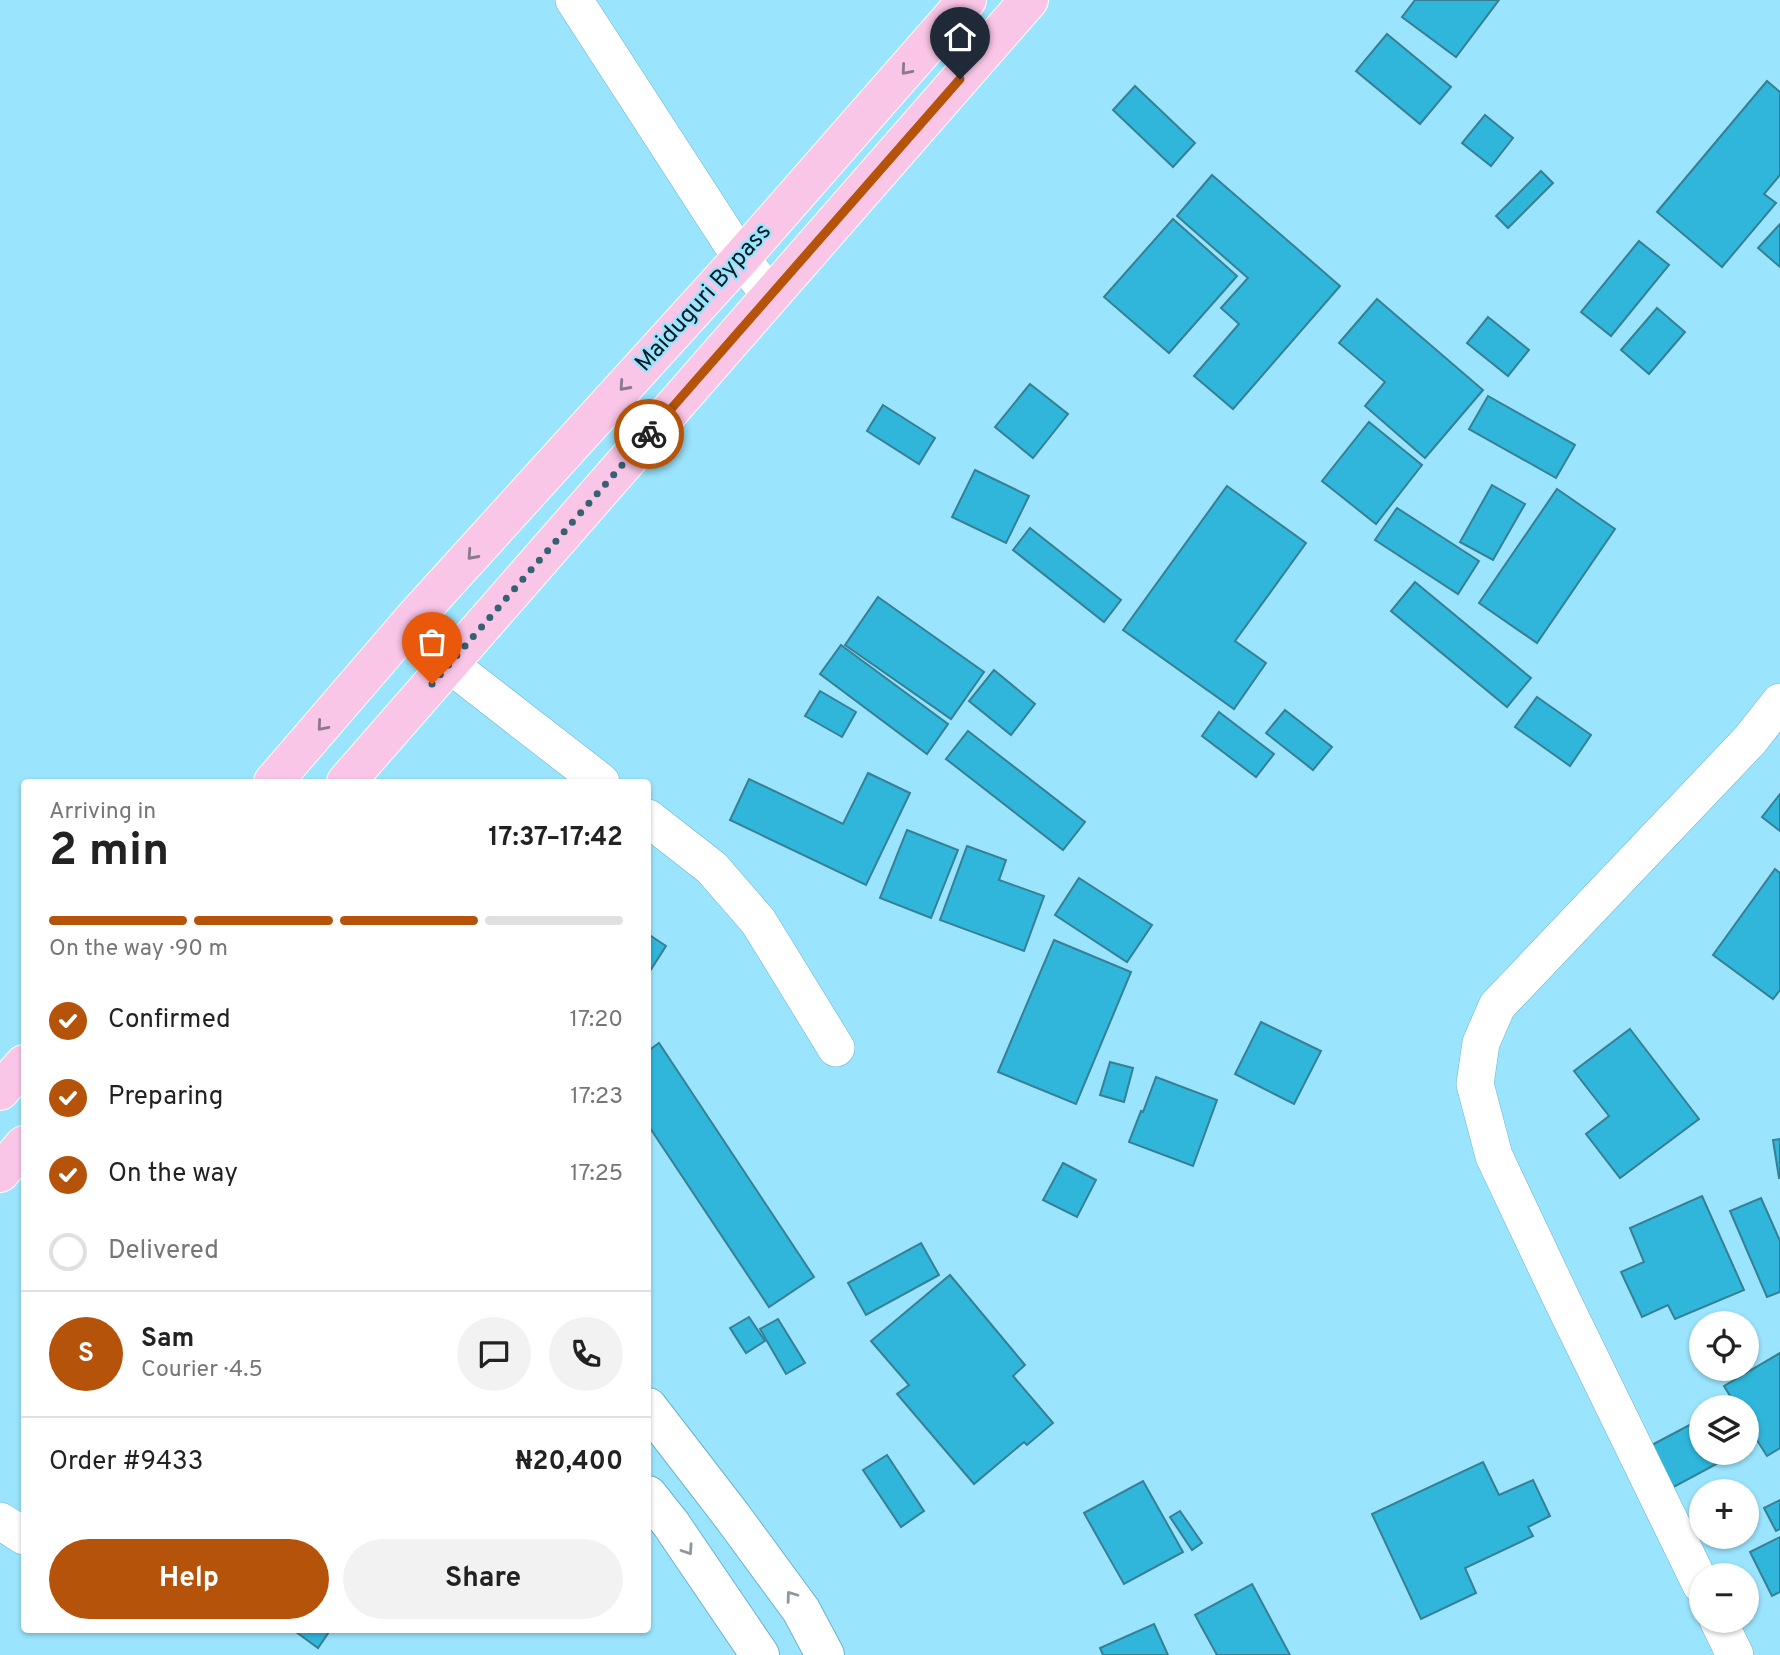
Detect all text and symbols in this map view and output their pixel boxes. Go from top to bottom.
pin [930,7,990,79]
icon: home [941,18,979,56]
one-way arrow [902,62,914,75]
street label: Maiduguri Bypass [629,218,779,378]
one-way arrow [620,378,633,391]
courier [614,399,684,469]
icon: bike [630,415,668,453]
one-way arrow [467,547,480,560]
pin [402,612,462,684]
icon: bag [413,623,451,661]
one-way arrow [318,718,330,731]
text: Arriving in [49,798,156,827]
text: 17:37–17:42 [488,822,623,855]
text: 2 min [49,823,169,882]
text: On the way · 90 m [49,935,228,964]
icon: check [49,1002,87,1040]
text: Confirmed [108,1004,231,1037]
text: 17:20 [569,1006,623,1035]
icon: check [49,1079,87,1117]
text: Preparing [108,1081,223,1114]
text: 17:23 [570,1083,623,1112]
icon: check [49,1156,87,1194]
text: On the way [108,1158,238,1191]
text: 17:25 [570,1160,623,1189]
text: Delivered [108,1235,219,1268]
map controls [1689,1311,1759,1633]
button: locate [1689,1311,1759,1381]
button: chat [457,1317,531,1391]
button: phone [549,1317,623,1391]
text: Sam [141,1323,194,1356]
text: S [78,1338,94,1371]
text: Courier · 4.5 [141,1356,263,1385]
button: layers [1689,1395,1759,1465]
text: Order #9433 [49,1446,203,1479]
text: ₦20,400 [515,1446,623,1479]
button: + [1689,1479,1759,1549]
button: Help [49,1539,329,1619]
button: Share [343,1539,623,1619]
one-way arrow [680,1542,693,1555]
button: − [1689,1563,1759,1633]
one-way arrow [787,1591,800,1604]

